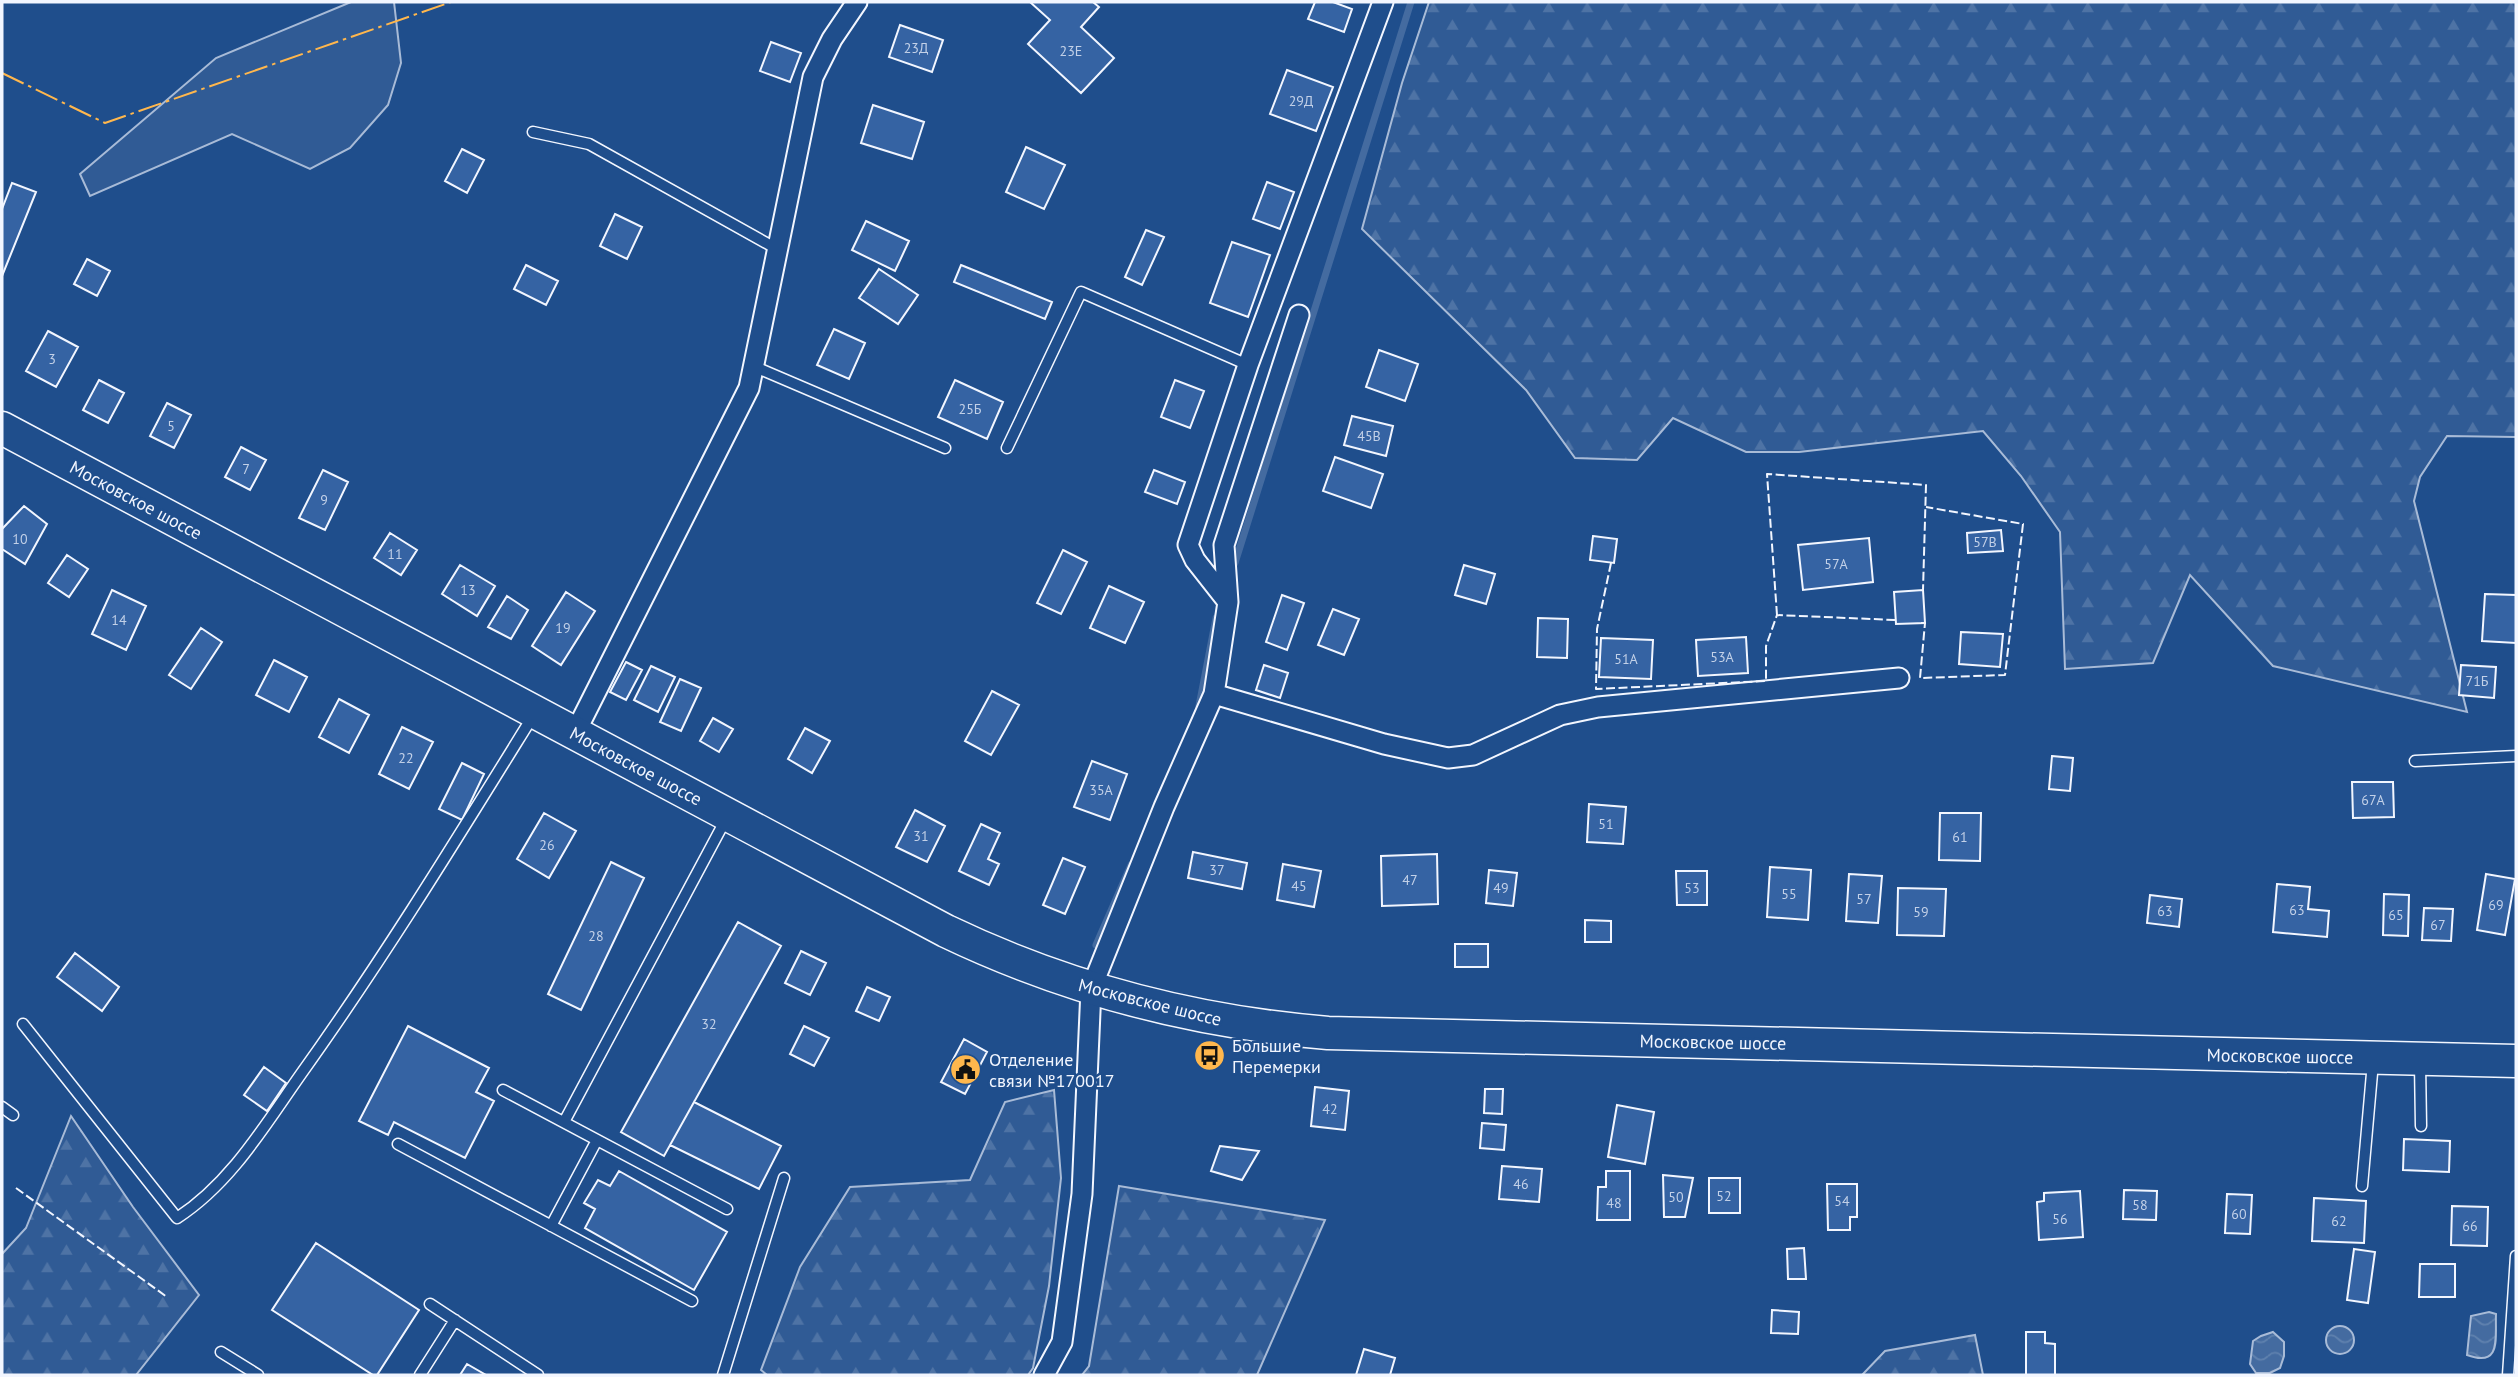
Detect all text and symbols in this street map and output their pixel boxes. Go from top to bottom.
house number: 23Д [904,39,928,57]
house number: 23Е [1060,42,1082,60]
house number: 29Д [1289,92,1313,110]
house number: 3 [48,350,56,368]
house number: 25Б [959,400,982,418]
house number: 5 [167,417,175,435]
house number: 45В [1357,427,1381,445]
street label: Московское шоссе [66,455,206,545]
house number: 7 [242,460,250,478]
house number: 9 [320,491,328,509]
house number: 10 [12,530,28,548]
house number: 57В [1973,533,1997,551]
house number: 11 [387,545,403,563]
house number: 57А [1824,555,1849,573]
house number: 13 [460,581,476,599]
house number: 14 [111,611,127,629]
house number: 19 [555,619,571,637]
house number: 53А [1710,648,1735,666]
house number: 51А [1614,650,1639,668]
house number: 71Б [2466,672,2489,690]
street label: Московское шоссе [566,721,706,811]
house number: 22 [398,749,414,767]
house number: 35А [1089,781,1114,799]
house number: 67А [2361,791,2386,809]
house number: 51 [1598,815,1614,833]
house number: 31 [913,827,929,845]
house number: 61 [1952,828,1968,846]
house number: 26 [539,836,555,854]
house number: 37 [1209,861,1225,879]
house number: 47 [1402,871,1418,889]
house number: 45 [1291,877,1307,895]
house number: 49 [1493,879,1509,897]
house number: 53 [1684,879,1700,897]
house number: 55 [1781,885,1797,903]
house number: 57 [1856,890,1872,908]
house number: 69 [2488,896,2504,914]
house number: 63 [2289,901,2305,919]
house number: 63 [2157,902,2173,920]
house number: 59 [1913,903,1929,921]
house number: 65 [2388,906,2404,924]
house number: 67 [2430,916,2446,934]
house number: 28 [588,927,604,945]
street label: Московское шоссе [1076,973,1224,1031]
house number: 32 [701,1015,717,1033]
street label: Московское шоссе [1640,1029,1786,1055]
place label: Большие Перемерки [1232,1034,1321,1078]
bus stop icon: Большие Перемерки [1192,1038,1226,1072]
street label: Московское шоссе [2207,1043,2353,1069]
place label: Отделение связи №170017 [989,1048,1115,1092]
public building icon: Отделение связи №170017 [949,1052,983,1086]
house number: 42 [1322,1100,1338,1118]
house number: 46 [1513,1175,1529,1193]
house number: 52 [1716,1187,1732,1205]
house number: 50 [1668,1188,1684,1206]
house number: 54 [1834,1192,1850,1210]
house number: 48 [1606,1194,1622,1212]
house number: 58 [2132,1196,2148,1214]
house number: 60 [2231,1205,2247,1223]
house number: 56 [2052,1210,2068,1228]
house number: 62 [2331,1212,2347,1230]
house number: 66 [2462,1217,2478,1235]

